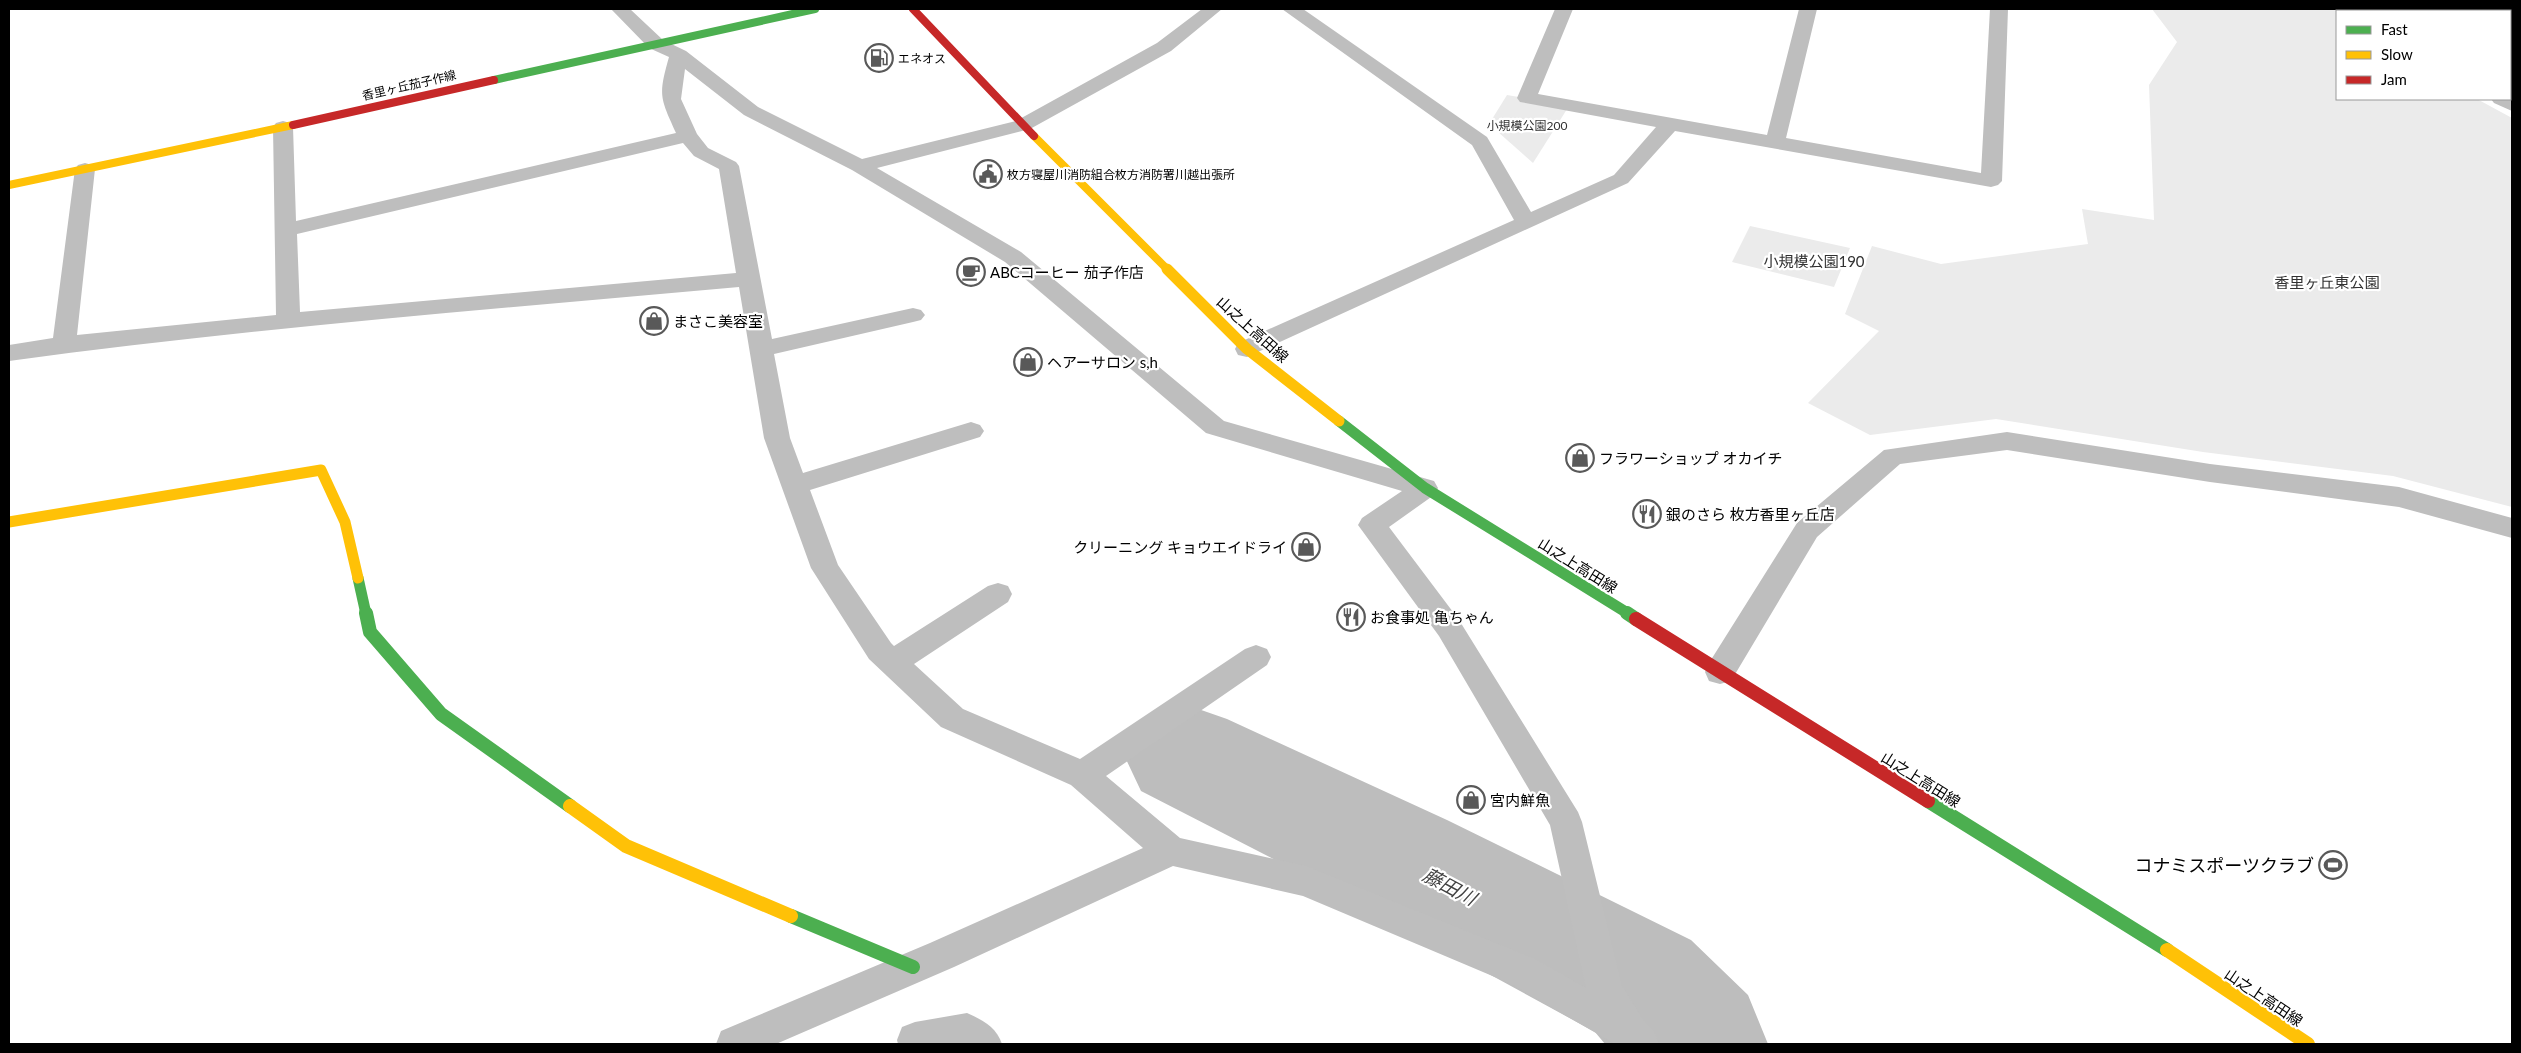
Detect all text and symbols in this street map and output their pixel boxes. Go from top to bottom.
legend [2336,10,2511,100]
text: Fast [2381,20,2408,38]
fuel station icon: エネオス [864,43,894,73]
text: Slow [2381,45,2413,63]
place label: エネオス [898,51,946,66]
street label: 香里ヶ丘茄子作線 [361,67,457,103]
text: Jam [2381,70,2407,88]
park label: 小規模公園200 [1487,118,1567,133]
public building icon: 枚方寝屋川消防組合枚方消防署川越出張所 [973,159,1003,189]
place label: 枚方寝屋川消防組合枚方消防署川越出張所 [1007,167,1235,182]
park label: 小規模公園190 [1763,252,1865,270]
cafe icon: ABCコーヒー 茄子作店 [956,257,986,287]
place label: ABCコーヒー 茄子作店 [990,263,1144,281]
park label: 香里ヶ丘東公園 [2274,273,2380,291]
street label: 山之上高田線 [1214,292,1292,366]
shop icon: まさこ美容室 [639,306,669,336]
place label: まさこ美容室 [673,312,763,330]
shop icon: ヘアーサロン s,h [1013,347,1043,377]
place label: ヘアーサロン s,h [1047,353,1158,371]
shop icon: フラワーショップ オカイチ [1565,443,1595,473]
place label: フラワーショップ オカイチ [1599,449,1783,467]
restaurant icon: 銀のさら 枚方香里ヶ丘店 [1632,499,1662,529]
place label: 銀のさら 枚方香里ヶ丘店 [1666,505,1835,523]
shop icon: クリーニング キョウエイドライ [1291,532,1321,562]
street label: 山之上高田線 [1535,534,1621,596]
place label: クリーニング キョウエイドライ [1073,538,1287,556]
restaurant icon: お食事処 亀ちゃん [1336,602,1366,632]
place label: お食事処 亀ちゃん [1370,608,1494,626]
street label: 山之上高田線 [1878,748,1964,810]
shop icon: 宮内鮮魚 [1456,785,1486,815]
place label: 宮内鮮魚 [1490,791,1550,809]
sports icon: コナミスポーツクラブ [2318,850,2348,880]
place label: コナミスポーツクラブ [2134,854,2314,876]
water label: 藤田川 [1419,862,1482,910]
street label: 山之上高田線 [2222,964,2306,1030]

